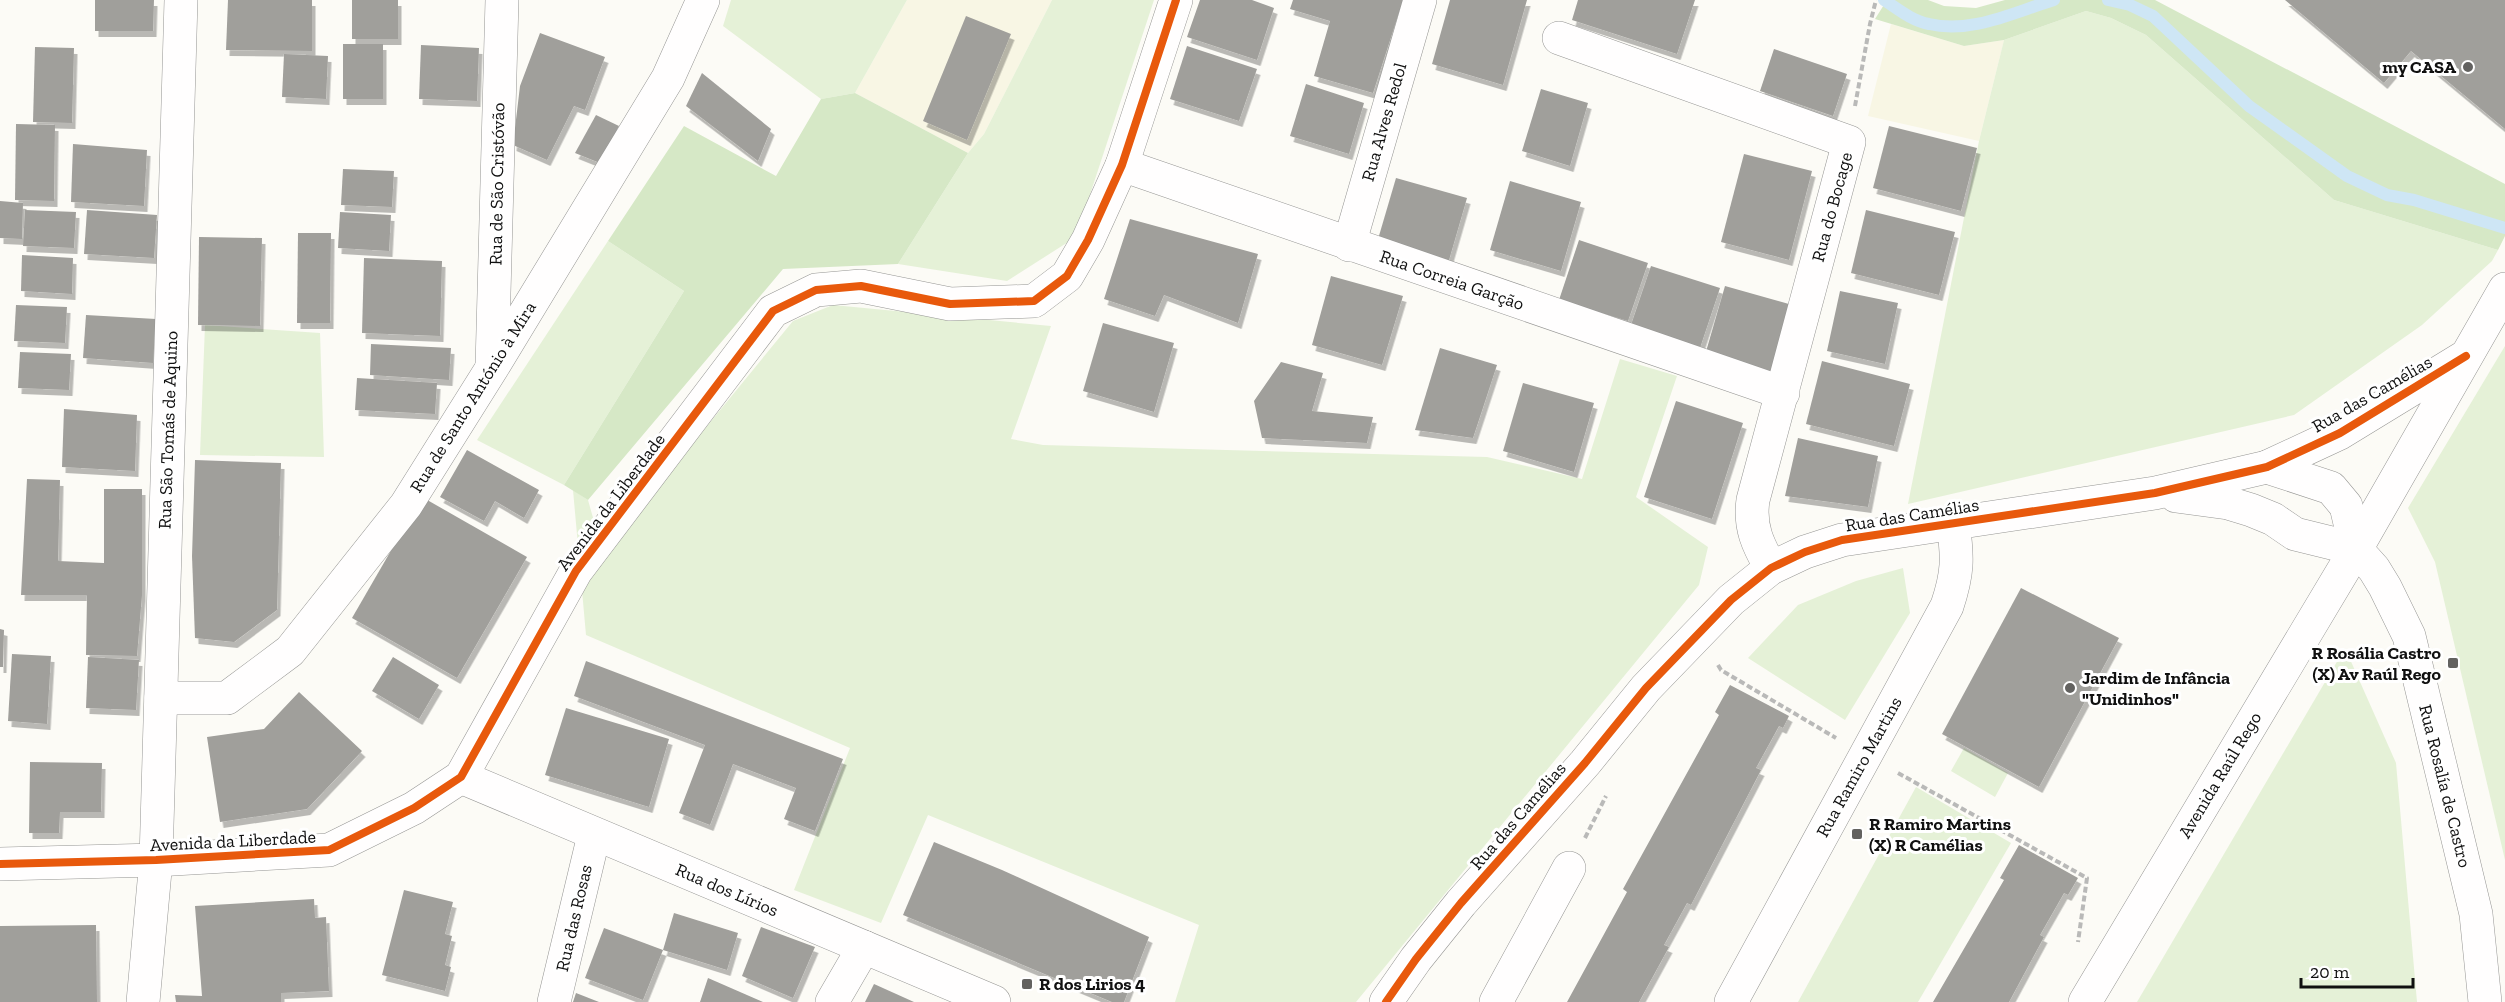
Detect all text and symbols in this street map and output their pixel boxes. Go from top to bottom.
place label: my CASA [2382,56,2457,78]
street label: Rua Alves Redol [1357,60,1411,184]
marker: my CASA [2461,60,2475,74]
street label: Rua de São Cristóvão [485,102,509,266]
street label: Rua do Bocage [1807,150,1857,264]
street label: Rua Correia Garção [1377,245,1527,315]
street label: Rua de Santo António à Mira [405,297,541,497]
street label: Rua São Tomás de Aquino [154,331,182,529]
street label: Rua das Camélias [2308,351,2436,437]
street label: Avenida da Liberdade [552,429,670,575]
street label: Rua das Camélias [1843,494,1981,536]
place label: R Rosália Castro (X) Av Raúl Rego [2312,642,2442,685]
marker: R Rosália Castro (X) Av Raúl Rego [2446,656,2460,670]
place label: Jardim de Infância "Unidinhos" [2082,667,2230,710]
marker: Jardim de Infância "Unidinhos" [2063,681,2077,695]
street label: Rua Ramiro Martins [1811,693,1907,841]
street label: Rua Rosalía de Castro [2414,702,2476,870]
street label: Avenida Raúl Rego [2174,708,2266,842]
street label: Rua das Camélias [1465,758,1571,874]
place label: R Ramiro Martins (X) R Camélias [1869,813,2011,856]
street label: Avenida da Liberdade [149,826,317,856]
marker: R Ramiro Martins (X) R Camélias [1850,827,1864,841]
street label: Rua dos Lírios [672,858,782,922]
street label: Rua das Rosas [551,862,597,974]
scale bar [2301,951,2414,989]
text: 20 m [2310,961,2350,983]
place label: R dos Lirios 4 [1039,973,1145,995]
marker: R dos Lirios 4 [1020,977,1034,991]

